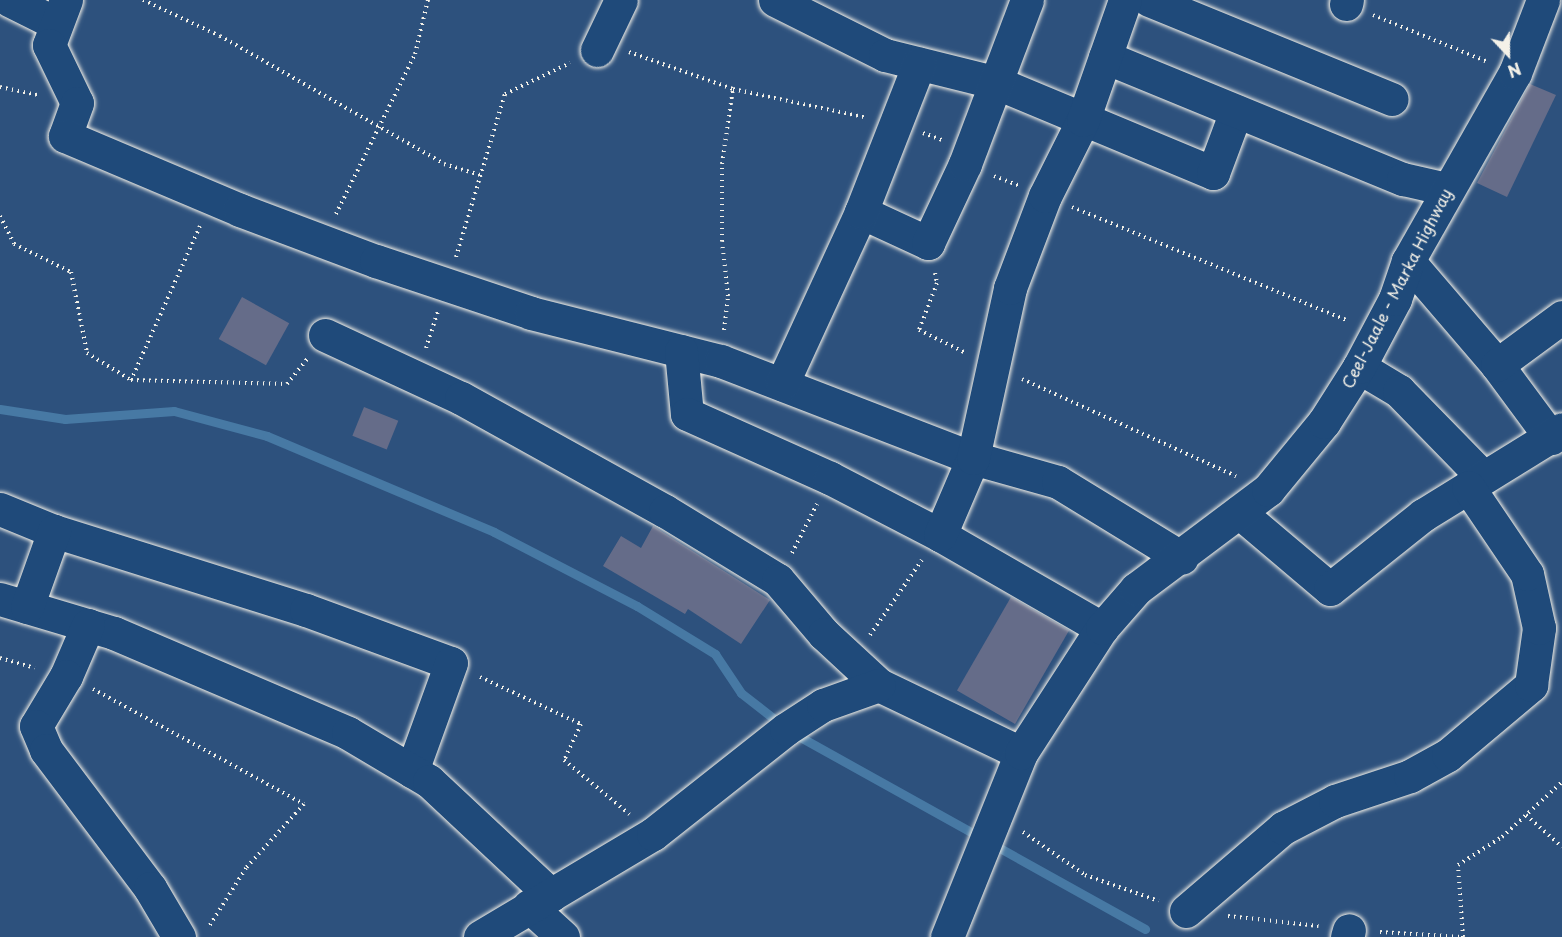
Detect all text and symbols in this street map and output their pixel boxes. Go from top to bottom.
north arrow [1478,24,1538,84]
text: N [1504,57,1525,84]
street label: Ceel-Jaale - Marka Highway [1336,183,1456,393]

